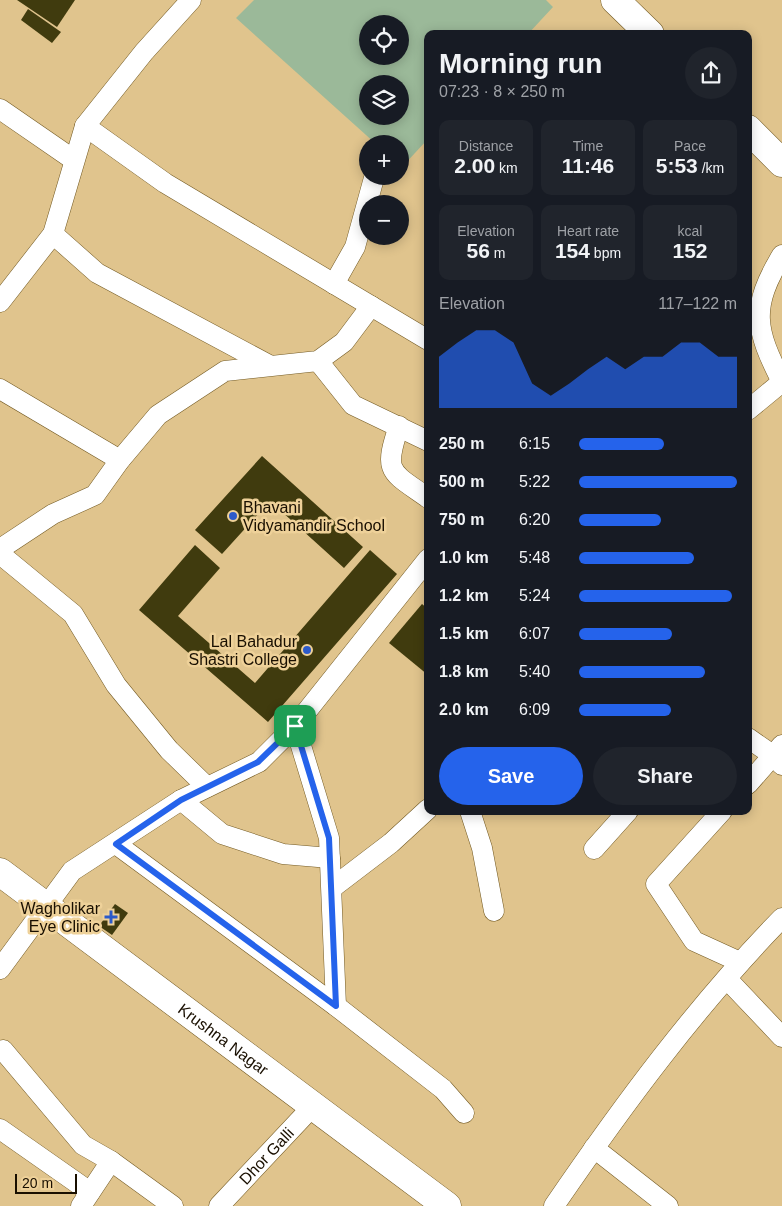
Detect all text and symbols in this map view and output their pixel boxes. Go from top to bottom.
map controls [359,15,409,245]
button: locate [359,15,409,65]
button: share [685,47,737,99]
text: Morning run [439,48,602,79]
button: layers [359,75,409,125]
text: 07:23 · 8 × 250 m [439,83,565,100]
button: + [359,135,409,185]
text: Distance [459,138,513,154]
text: Time [573,138,603,154]
text: Pace [674,138,706,154]
text: 2.00 [454,154,495,177]
text: 11:46 [562,154,614,177]
text: 5:53 [656,154,698,177]
text: km [495,160,518,176]
text: /km [698,160,724,176]
button: − [359,195,409,245]
text: Elevation [457,223,515,239]
text: Heart rate [557,223,619,239]
text: kcal [678,223,702,239]
text: 56 [467,239,490,262]
text: 154 [555,239,590,262]
text: 152 [672,239,708,262]
text: m [490,245,505,261]
text: bpm [590,245,621,261]
text: Elevation [439,295,505,312]
text: 117–122 m [658,295,737,312]
text: 250 m [439,435,484,452]
text: 6:15 [519,435,550,452]
text: 500 m [439,473,484,490]
text: 5:22 [519,473,550,490]
place label: Bhavani Vidyamandir School [243,499,385,534]
marker: Bhavani Vidyamandir School [227,510,239,522]
text: 750 m [439,511,484,528]
text: 6:20 [519,511,550,528]
text: 1.0 km [439,549,489,566]
text: 5:48 [519,549,550,566]
text: 1.2 km [439,587,489,604]
text: 5:24 [519,587,550,604]
text: 1.5 km [439,625,489,642]
text: 6:07 [519,625,550,642]
place label: Lal Bahadur Shastri College [189,633,298,668]
marker: Lal Bahadur Shastri College [301,644,313,656]
text: 1.8 km [439,663,489,680]
text: 5:40 [519,663,550,680]
text: 2.0 km [439,701,489,718]
text: 6:09 [519,701,550,718]
pin [274,705,316,747]
icon: arrive [281,712,309,740]
button: Save [439,747,583,805]
button: Share [593,747,737,805]
place label: Wagholikar Eye Clinic [21,900,101,935]
marker: Wagholikar Eye Clinic [104,910,118,924]
street label: Krushna Nagar [175,1000,272,1078]
street label: Dhor Galli [236,1124,297,1187]
scale bar [15,1171,78,1194]
text: 20 m [22,1175,53,1191]

